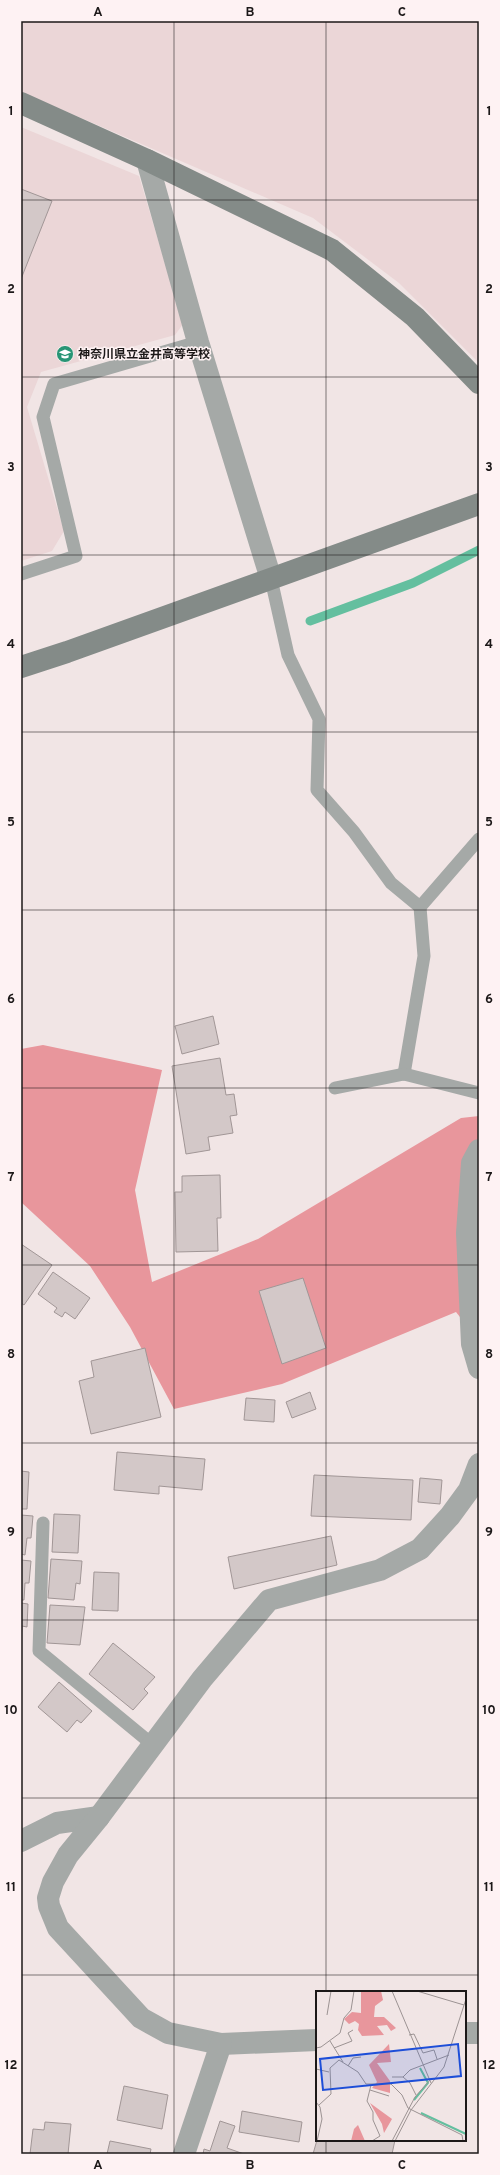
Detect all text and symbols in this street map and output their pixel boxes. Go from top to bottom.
text: A [93,5,103,21]
text: B [246,5,255,21]
text: C [398,5,406,21]
text: 1 [8,104,14,120]
text: 1 [486,104,492,120]
text: 2 [7,282,15,298]
text: 2 [485,282,493,298]
school or university icon: 神奈川県立金井高等学校 [55,344,75,364]
place label: 神奈川県立金井高等学校 [78,347,210,363]
text: 3 [7,460,15,476]
text: 3 [485,460,493,476]
text: 4 [7,637,15,653]
text: 4 [485,637,493,653]
text: 5 [7,815,15,831]
text: 5 [485,815,493,831]
text: 6 [7,992,15,1008]
text: 6 [485,992,493,1008]
text: 7 [8,1170,15,1186]
text: 7 [486,1170,493,1186]
text: 8 [7,1347,15,1363]
text: 8 [485,1347,493,1363]
text: 9 [7,1525,15,1541]
text: 9 [485,1525,493,1541]
text: 10 [4,1703,18,1719]
text: 10 [482,1703,496,1719]
text: 11 [6,1880,16,1896]
text: 11 [484,1880,494,1896]
inset map [316,1991,466,2141]
text: 12 [4,2058,18,2074]
text: 12 [482,2058,496,2074]
text: A [93,2158,103,2174]
text: B [246,2158,255,2174]
text: C [398,2158,406,2174]

